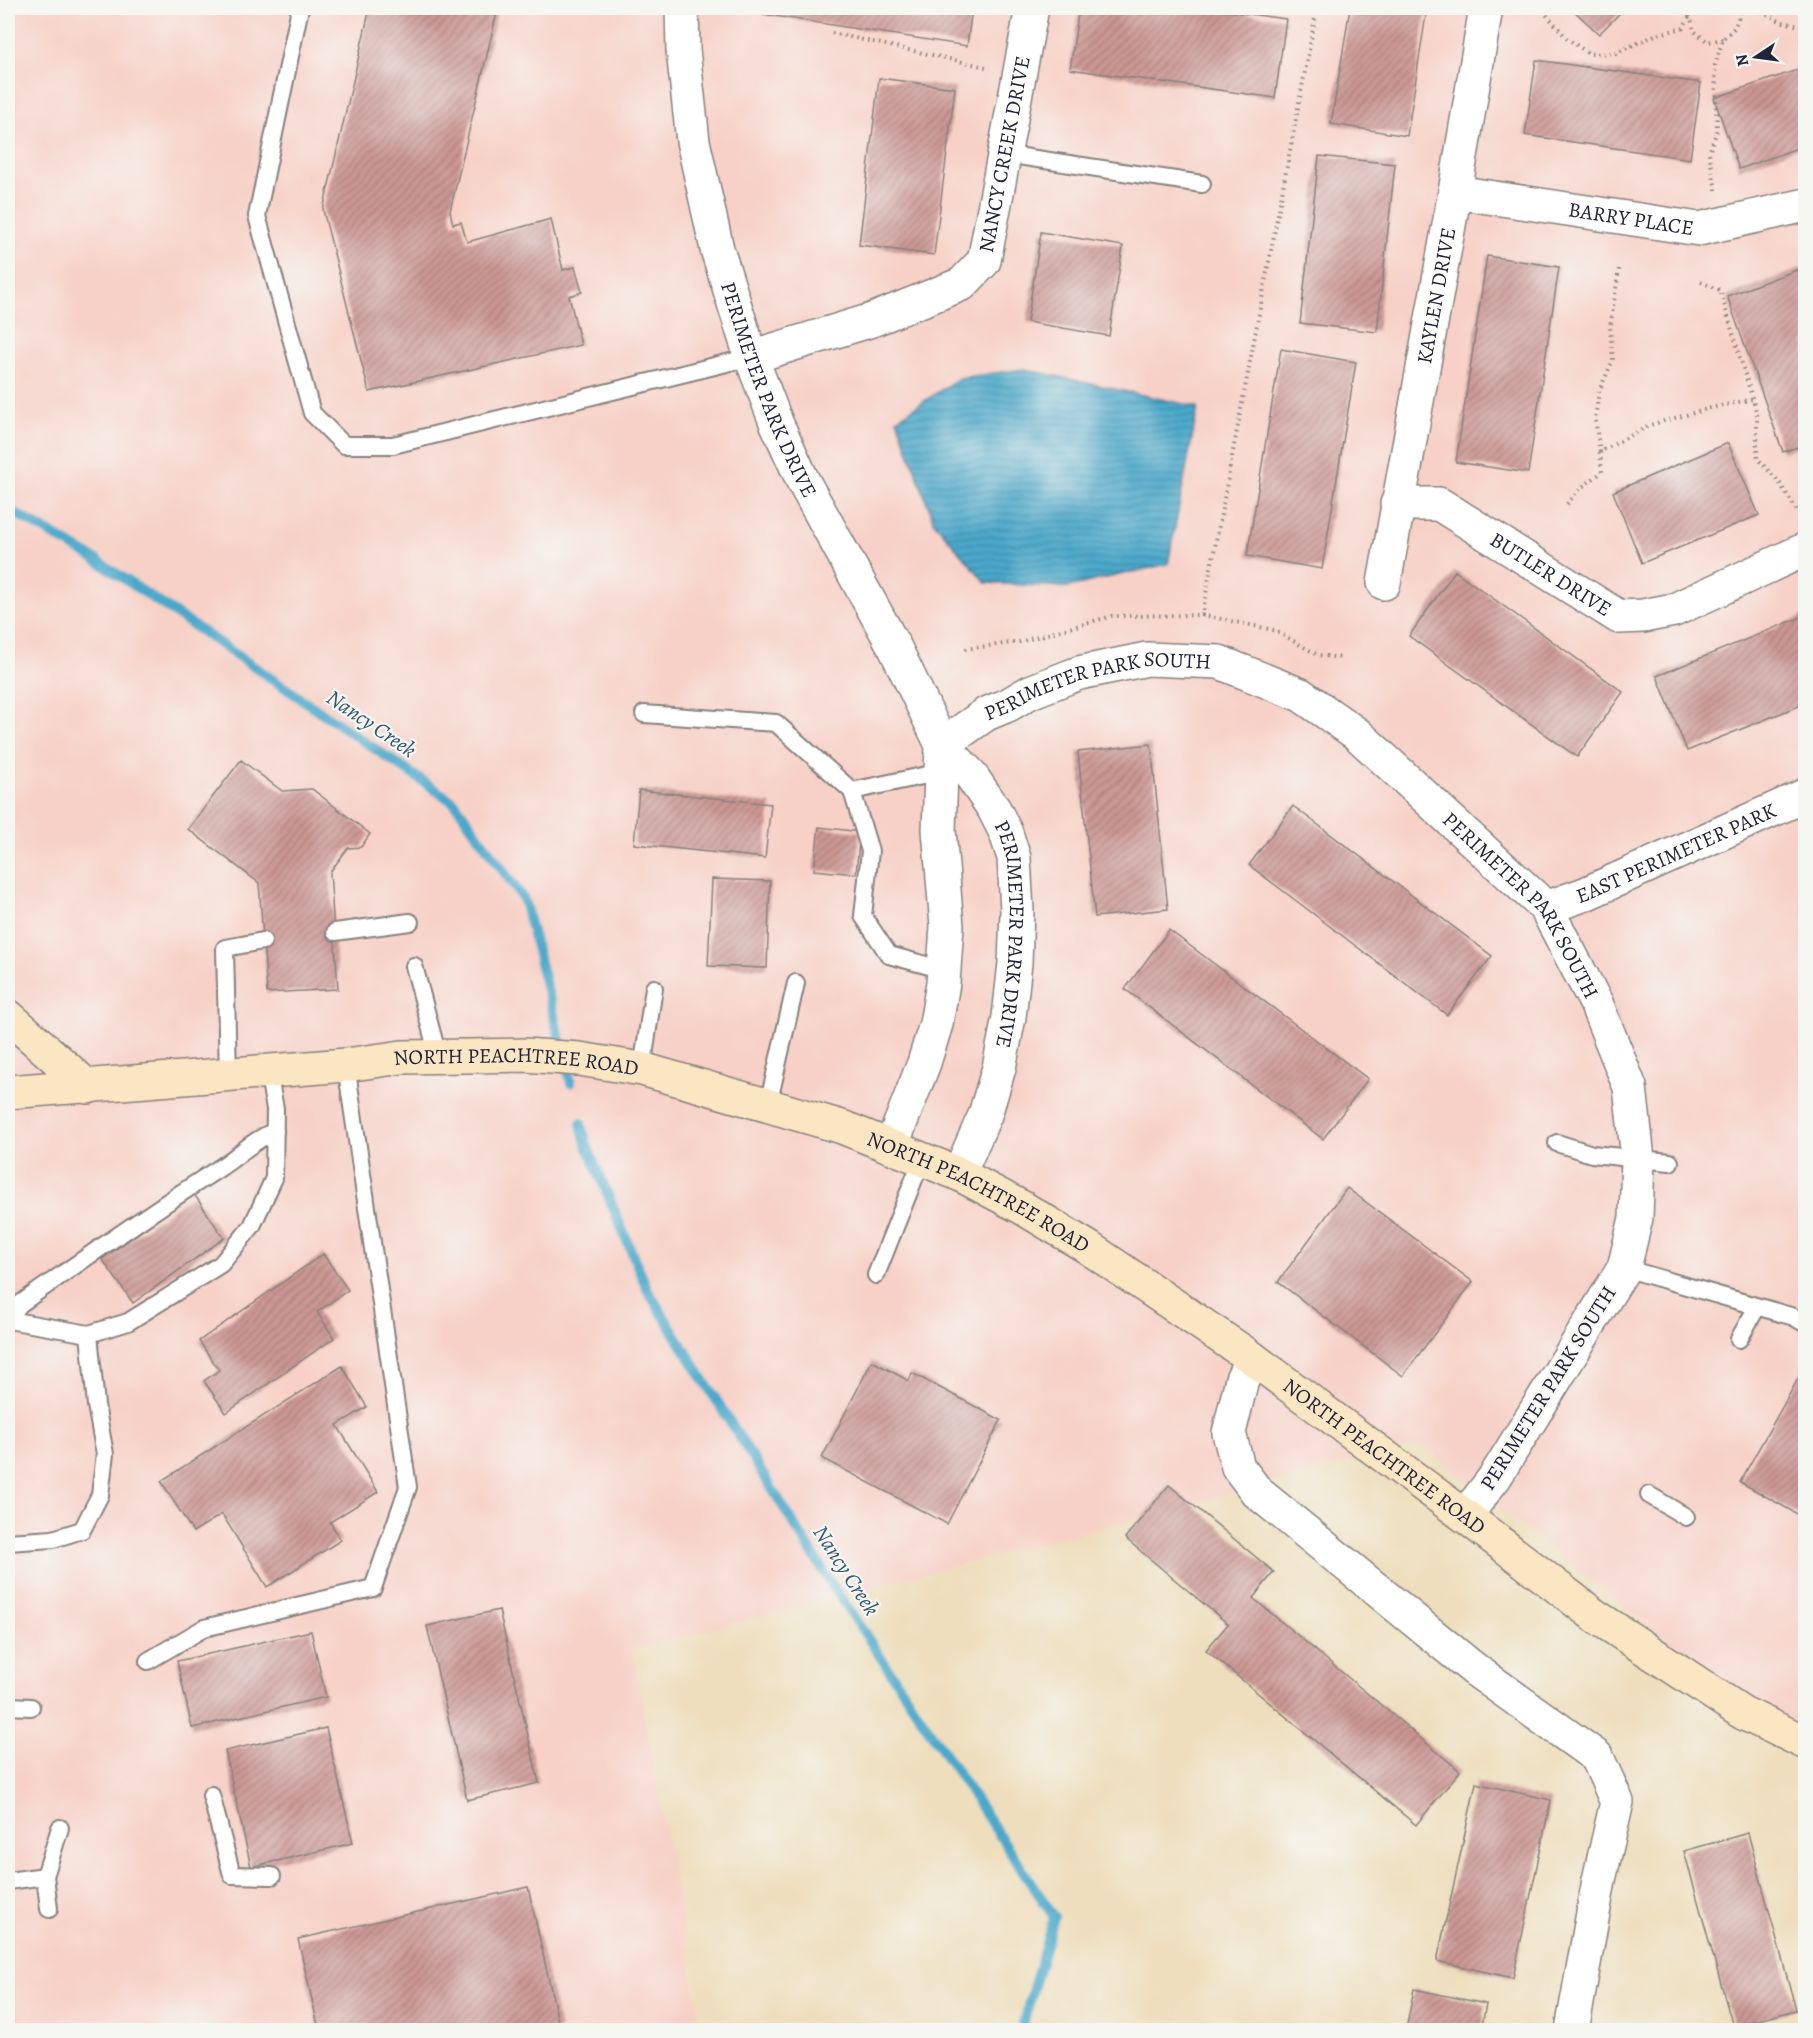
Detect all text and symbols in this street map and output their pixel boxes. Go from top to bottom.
north arrow [1726,27,1786,87]
text: N [1730,52,1754,68]
street label: NANCY CREEK DRIVE [972,54,1037,255]
street label: BARRY PLACE [1566,195,1696,242]
street label: KAYLEN DRIVE [1410,225,1462,366]
street label: PERIMETER PARK DRIVE [714,278,823,502]
street label: BUTLER DRIVE [1485,526,1617,623]
street label: PERIMETER PARK SOUTH [980,645,1212,727]
water label: Nancy Creek [321,683,422,765]
street label: EAST PERIMETER PARK [1572,796,1780,910]
street label: PERIMETER PARK SOUTH [1437,806,1605,1003]
street label: PERIMETER PARK DRIVE [988,815,1031,1050]
street label: NORTH PEACHTREE ROAD [391,1041,641,1082]
street label: NORTH PEACHTREE ROAD [863,1125,1095,1259]
street label: PERIMETER PARK SOUTH [1474,1280,1622,1496]
street label: NORTH PEACHTREE ROAD [1277,1372,1491,1541]
water label: Nancy Creek [806,1519,887,1622]

